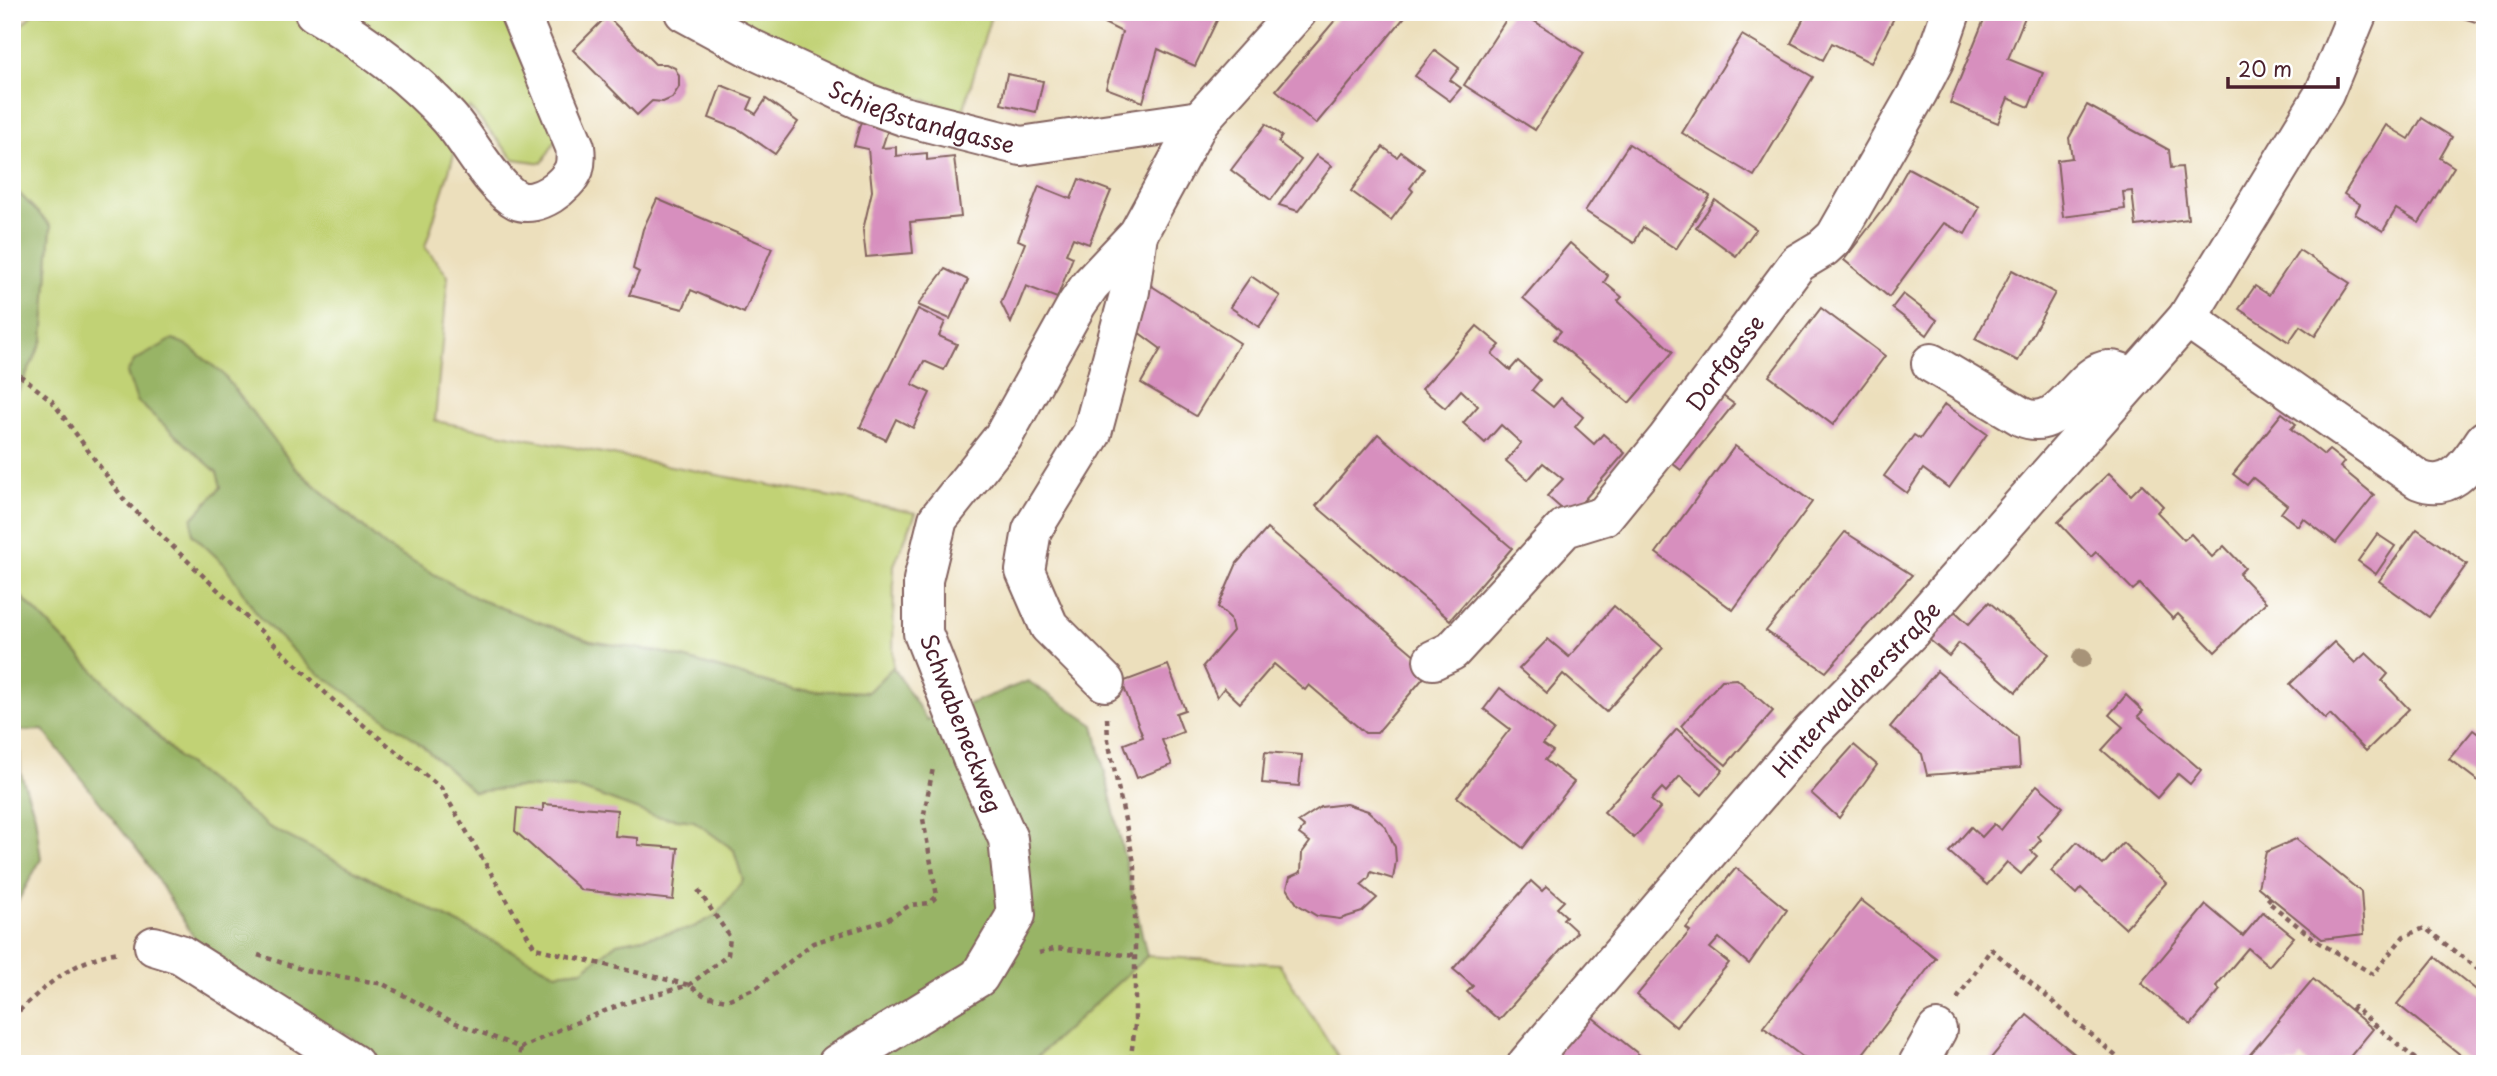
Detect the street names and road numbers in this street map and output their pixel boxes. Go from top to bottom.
street label: Schießstandgasse [823,70,1019,161]
street label: Dorfgasse [1676,306,1772,418]
street label: Hinterwaldnerstraße [1763,592,1948,784]
street label: Schwabeneckweg [912,628,1012,818]

